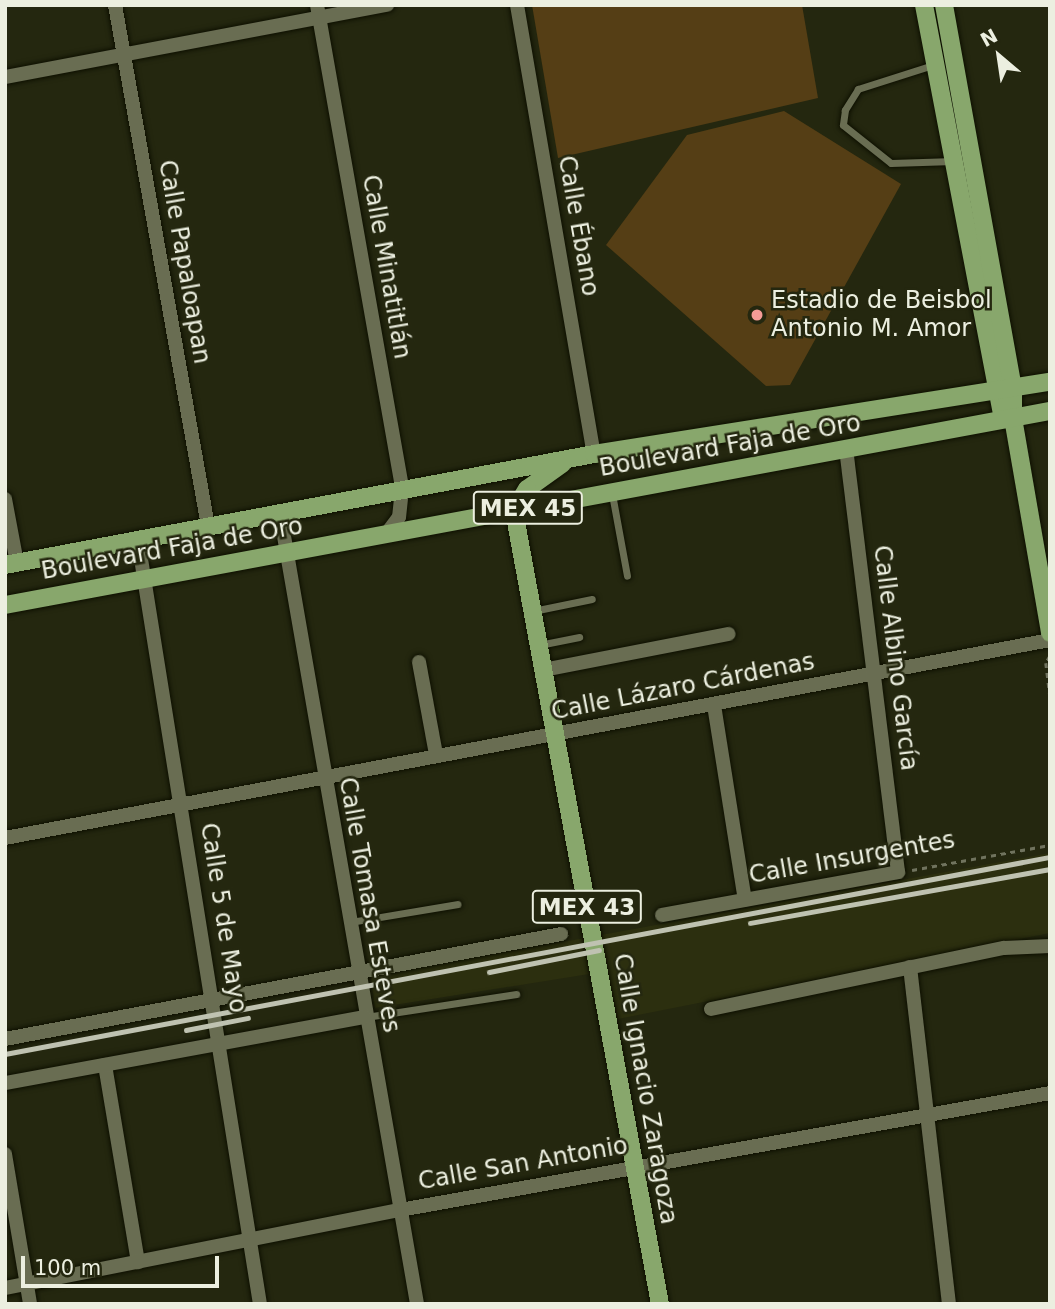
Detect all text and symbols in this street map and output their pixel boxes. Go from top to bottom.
north arrow [964,21,1034,91]
text: N [977,24,1001,51]
street label: Calle Ébano [551,153,605,299]
street label: Calle Papaloapan [152,158,216,366]
street label: Calle Minatitlán [356,173,416,361]
place label: Estadio de Beisbol Antonio M. Amor [771,287,992,343]
marker: Estadio de Beisbol Antonio M. Amor [749,307,765,323]
street label: Boulevard Faja de Oro [597,409,863,483]
road number: MEX 45 [472,488,584,528]
street label: Boulevard Faja de Oro [39,512,305,586]
street label: Calle Albino García [867,544,923,772]
street label: Calle Lázaro Cárdenas [549,647,817,727]
street label: Calle Tomasa Esteves [332,775,406,1035]
street label: Calle 5 de Mayo [194,821,252,1015]
street label: Calle Insurgentes [747,826,957,890]
road number: MEX 43 [531,888,643,926]
street label: Calle Ignacio Zaragoza [607,951,683,1227]
street label: Calle San Antonio [416,1131,630,1197]
scale bar [24,1242,222,1286]
text: 100 m [34,1256,101,1280]

